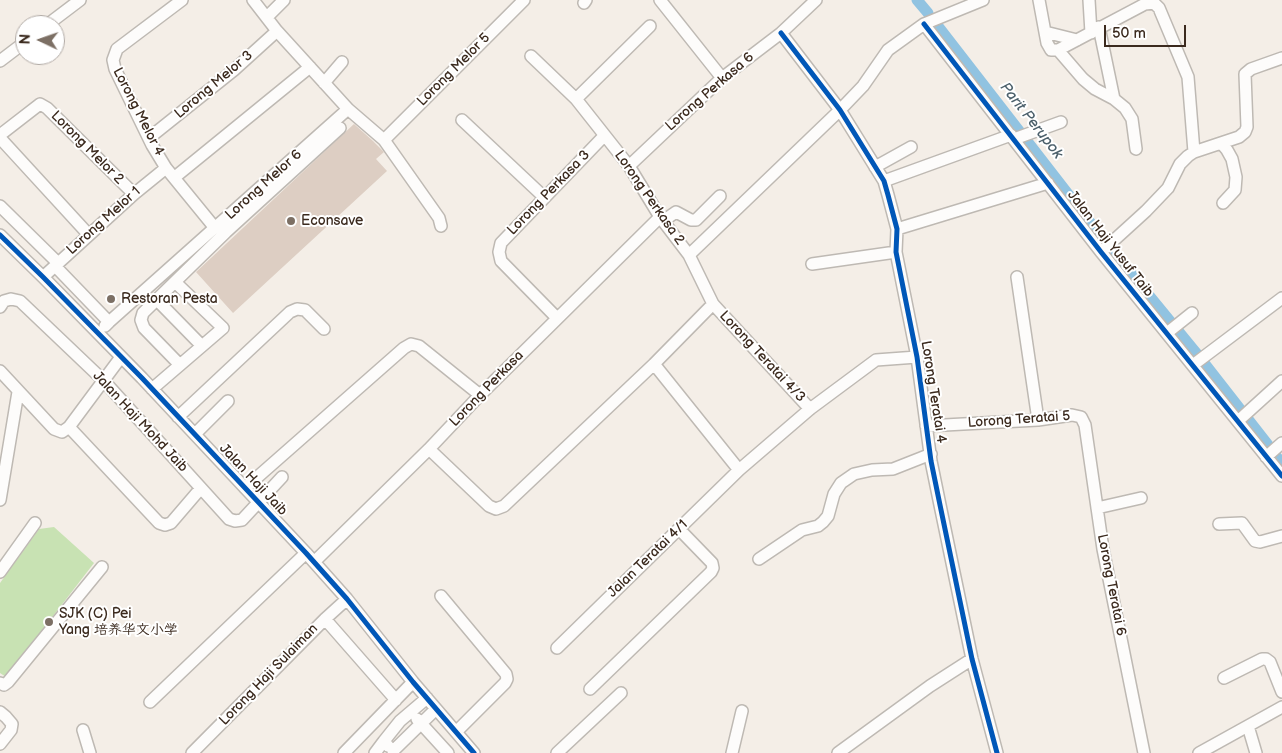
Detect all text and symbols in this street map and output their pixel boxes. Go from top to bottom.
north arrow [15,15,65,65]
scale bar [1107,15,1190,47]
text: 50 m [1112,24,1146,43]
street label: Lorong Melor 5 [414,30,494,110]
text: N [17,34,34,45]
street label: Lorong Melor 3 [171,47,257,123]
street label: Lorong Perkasa 6 [662,49,758,135]
street label: Lorong Melor 4 [109,65,167,159]
water label: Parit Perupok [996,79,1066,163]
street label: Lorong Melor 2 [47,108,127,188]
street label: Lorong Melor 6 [222,146,306,224]
street label: Lorong Perkasa 3 [504,147,594,239]
street label: Lorong Perkasa 2 [610,148,688,248]
street label: Lorong Melor 1 [64,183,144,259]
street label: Jalan Haji Yusuf Taib [1063,188,1157,300]
place label: Econsave [301,213,363,229]
marker: Econsave [285,215,297,227]
place label: Restoran Pesta [121,291,218,307]
marker: Restoran Pesta [105,293,117,305]
street label: Lorong Teratai 4/3 [716,308,808,406]
street label: Lorong Teratai 4 [917,340,949,444]
street label: Lorong Perkasa [447,348,527,430]
street label: Jalan Haji Mohd Jaib [89,368,191,476]
street label: Lorong Teratai 5 [967,408,1071,432]
street label: Jalan Haji Jaib [215,441,291,519]
street label: Jalan Teratai 4/1 [605,517,691,601]
street label: Lorong Teratai 6 [1093,533,1129,637]
place label: SJK (C) Pei Yang 培养华文小学 [59,606,178,638]
marker: SJK (C) Pei Yang 培养华文小学 [43,616,55,628]
street label: Lorong Haji Sulaiman [216,621,322,729]

